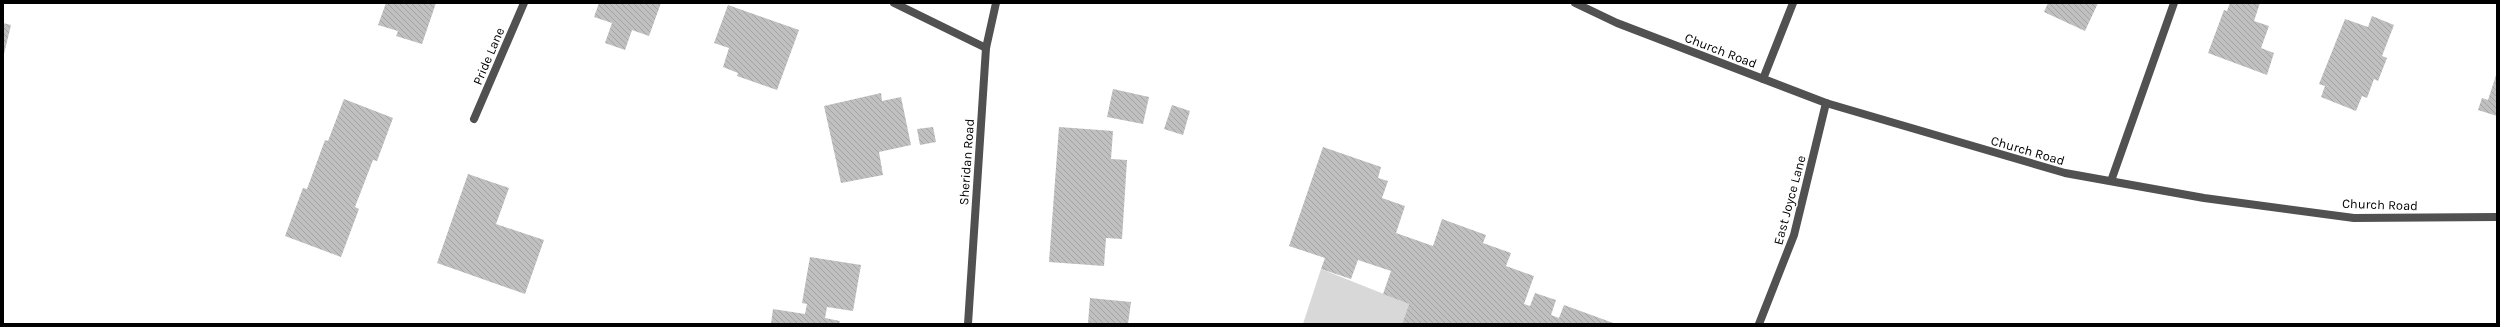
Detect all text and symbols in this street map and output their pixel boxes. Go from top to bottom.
street label: Pride Lane [470,25,507,87]
street label: Church Road [1683,30,1759,71]
street label: Sheridan Road [956,118,977,206]
street label: Church Road [1989,133,2066,168]
street label: East Joyce Lane [1770,153,1809,246]
street label: Church Road [2342,196,2418,213]

